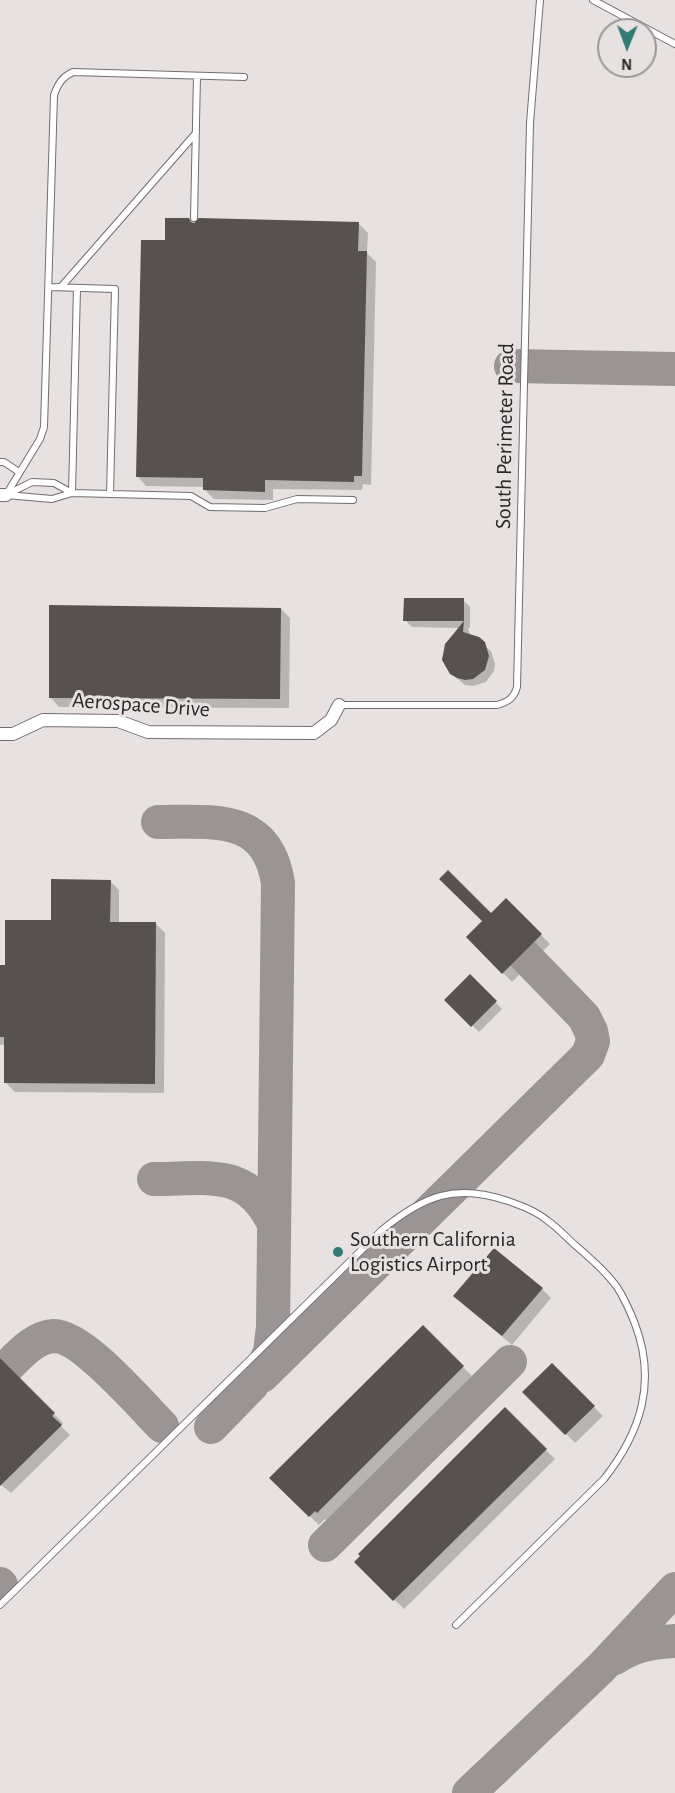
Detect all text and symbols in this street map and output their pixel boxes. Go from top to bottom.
north arrow [597,18,657,78]
text: N [621,56,632,72]
street label: South Perimeter Road [490,343,520,529]
street label: Aerospace Drive [71,687,211,723]
place label: Southern California Logistics Airport [350,1226,516,1278]
marker: Southern California Logistics Airport [331,1245,345,1259]

